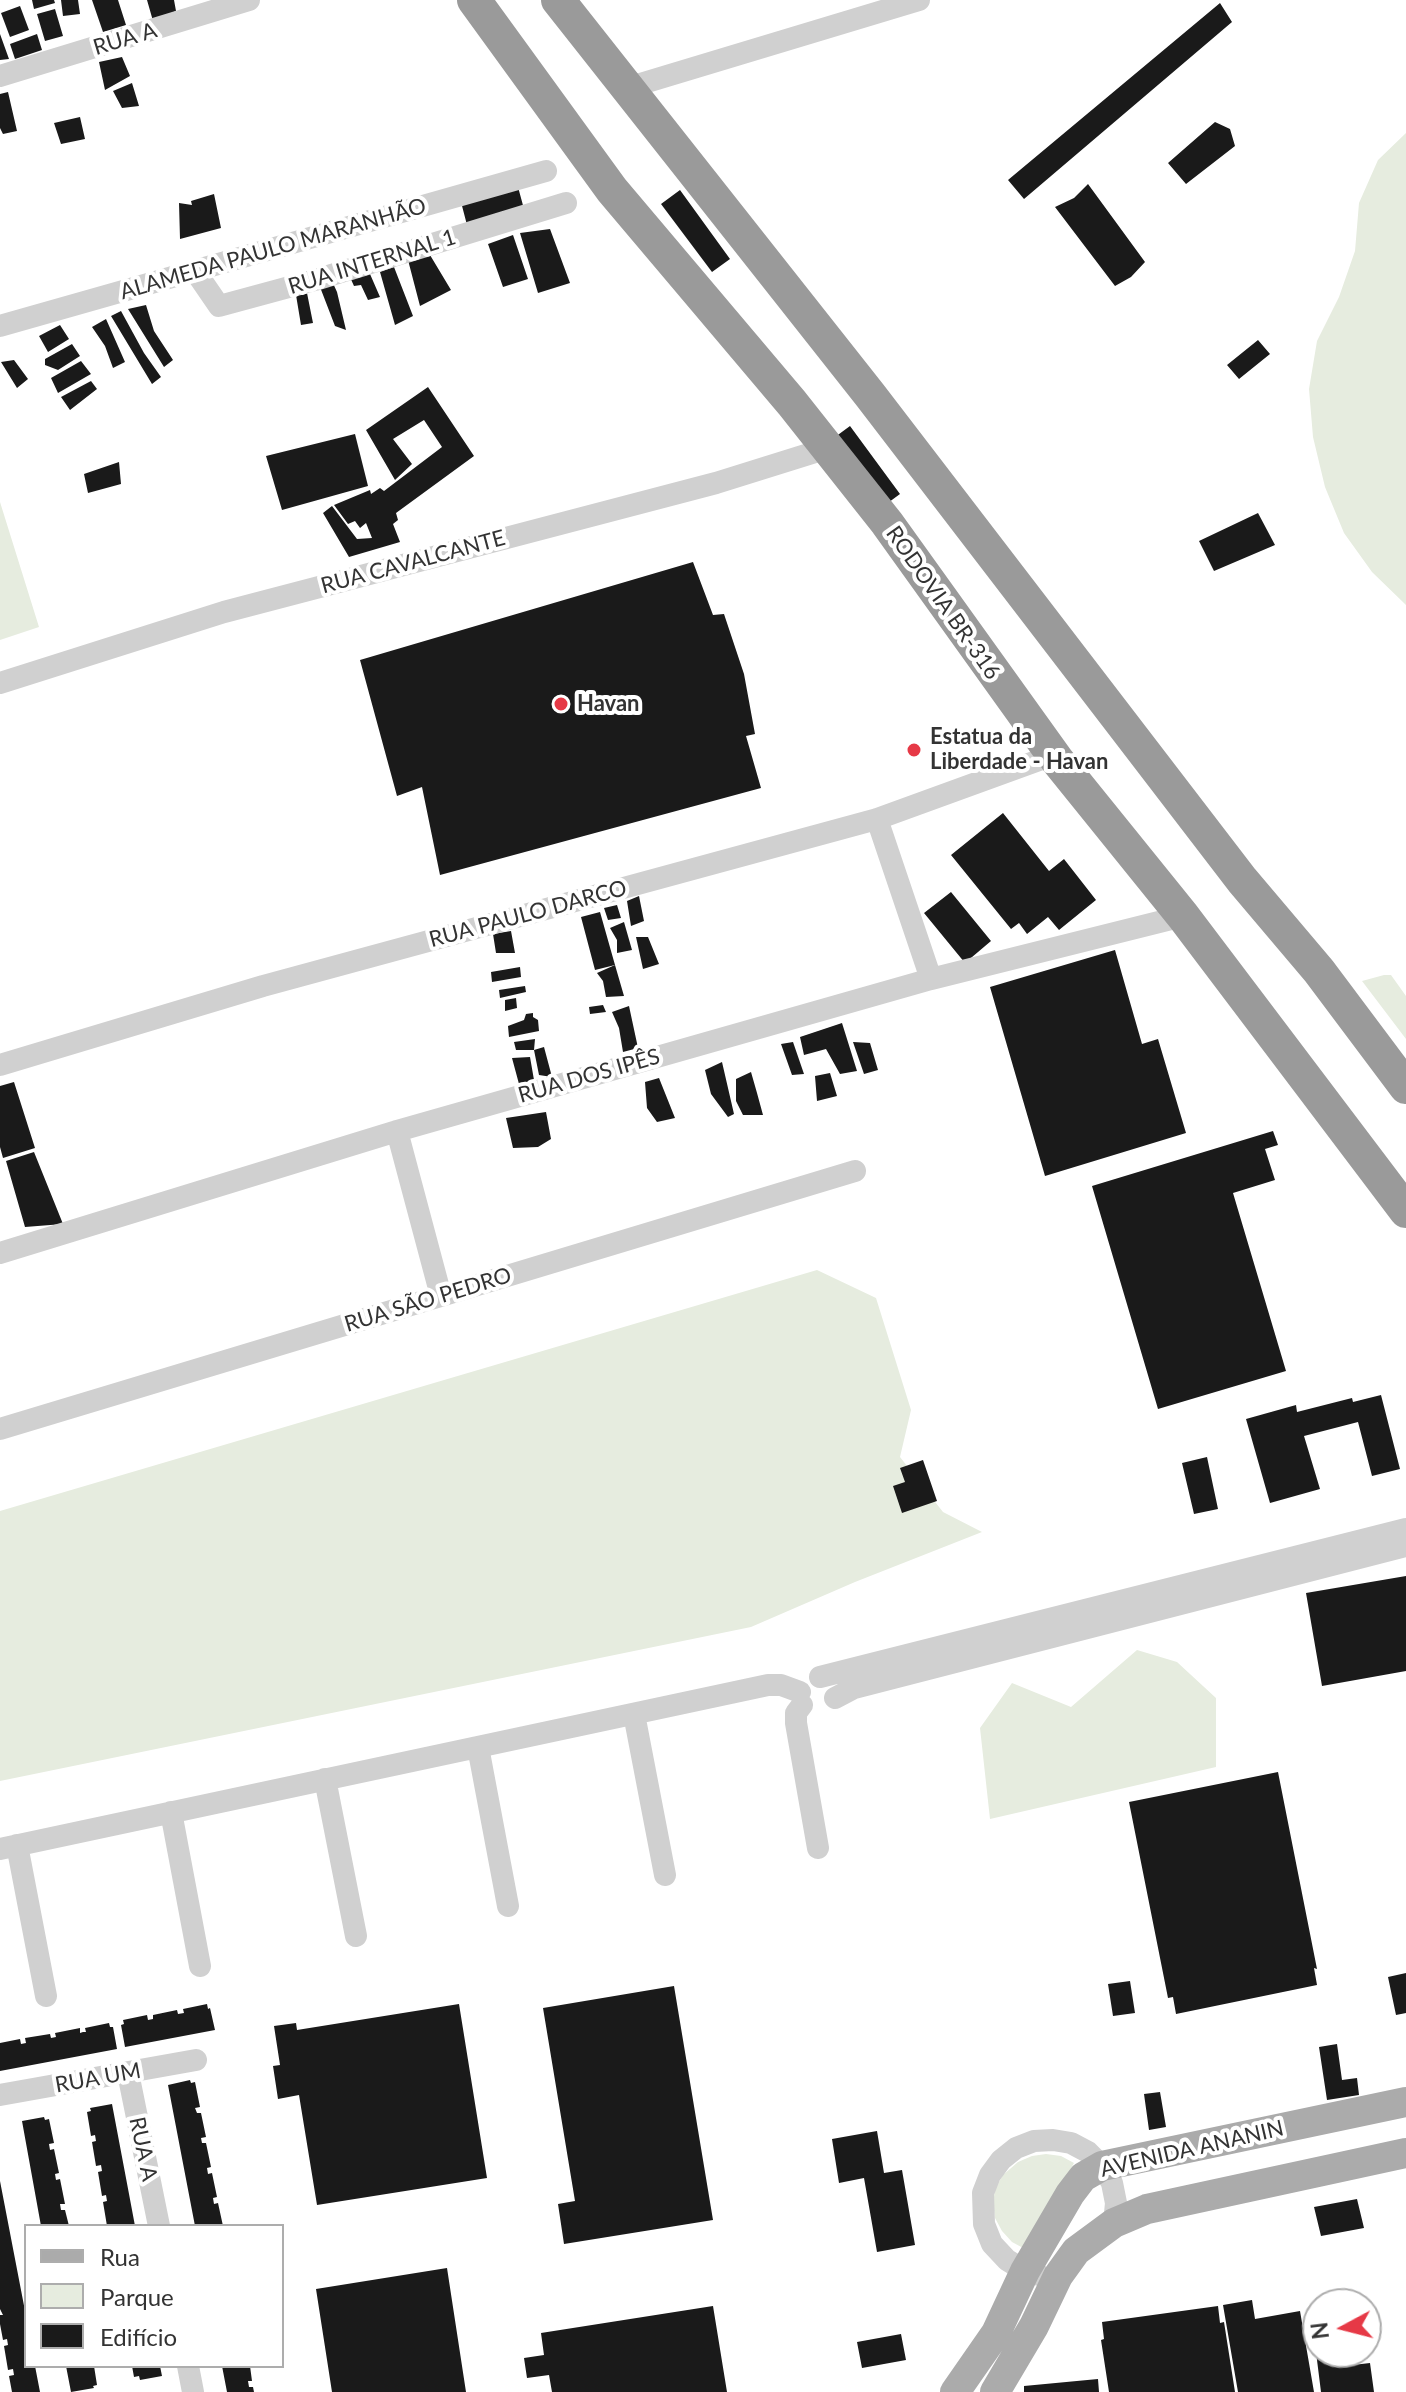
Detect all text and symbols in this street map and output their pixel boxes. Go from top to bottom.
street label: RUA A [90,17,160,61]
street label: ALAMEDA PAULO MARANHÃO [117,193,429,305]
street label: RUA INTERNAL 1 [285,224,459,300]
street label: RODOVIA BR-316 [880,521,1006,685]
street label: RUA CAVALCANTE [318,525,508,599]
place label: Havan [577,691,639,717]
marker: Havan [552,695,570,713]
place label: Estatua da Liberdade - Havan [930,724,1108,776]
marker: Estatua da Liberdade - Havan [905,741,923,759]
street label: RUA PAULO DARCO [426,875,630,953]
street label: RUA DOS IPÊS [515,1043,663,1109]
street label: RUA SÃO PEDRO [341,1262,515,1338]
street label: RUA UM [53,2057,143,2099]
street label: RUA A [123,2114,163,2184]
street label: AVENIDA ANANIN [1098,2115,1286,2183]
legend [24,2224,284,2368]
text: Rua [100,2242,140,2271]
text: Parque [100,2282,174,2311]
north arrow [1302,2288,1382,2368]
text: N [1305,2321,1334,2341]
text: Edifício [100,2322,177,2351]

